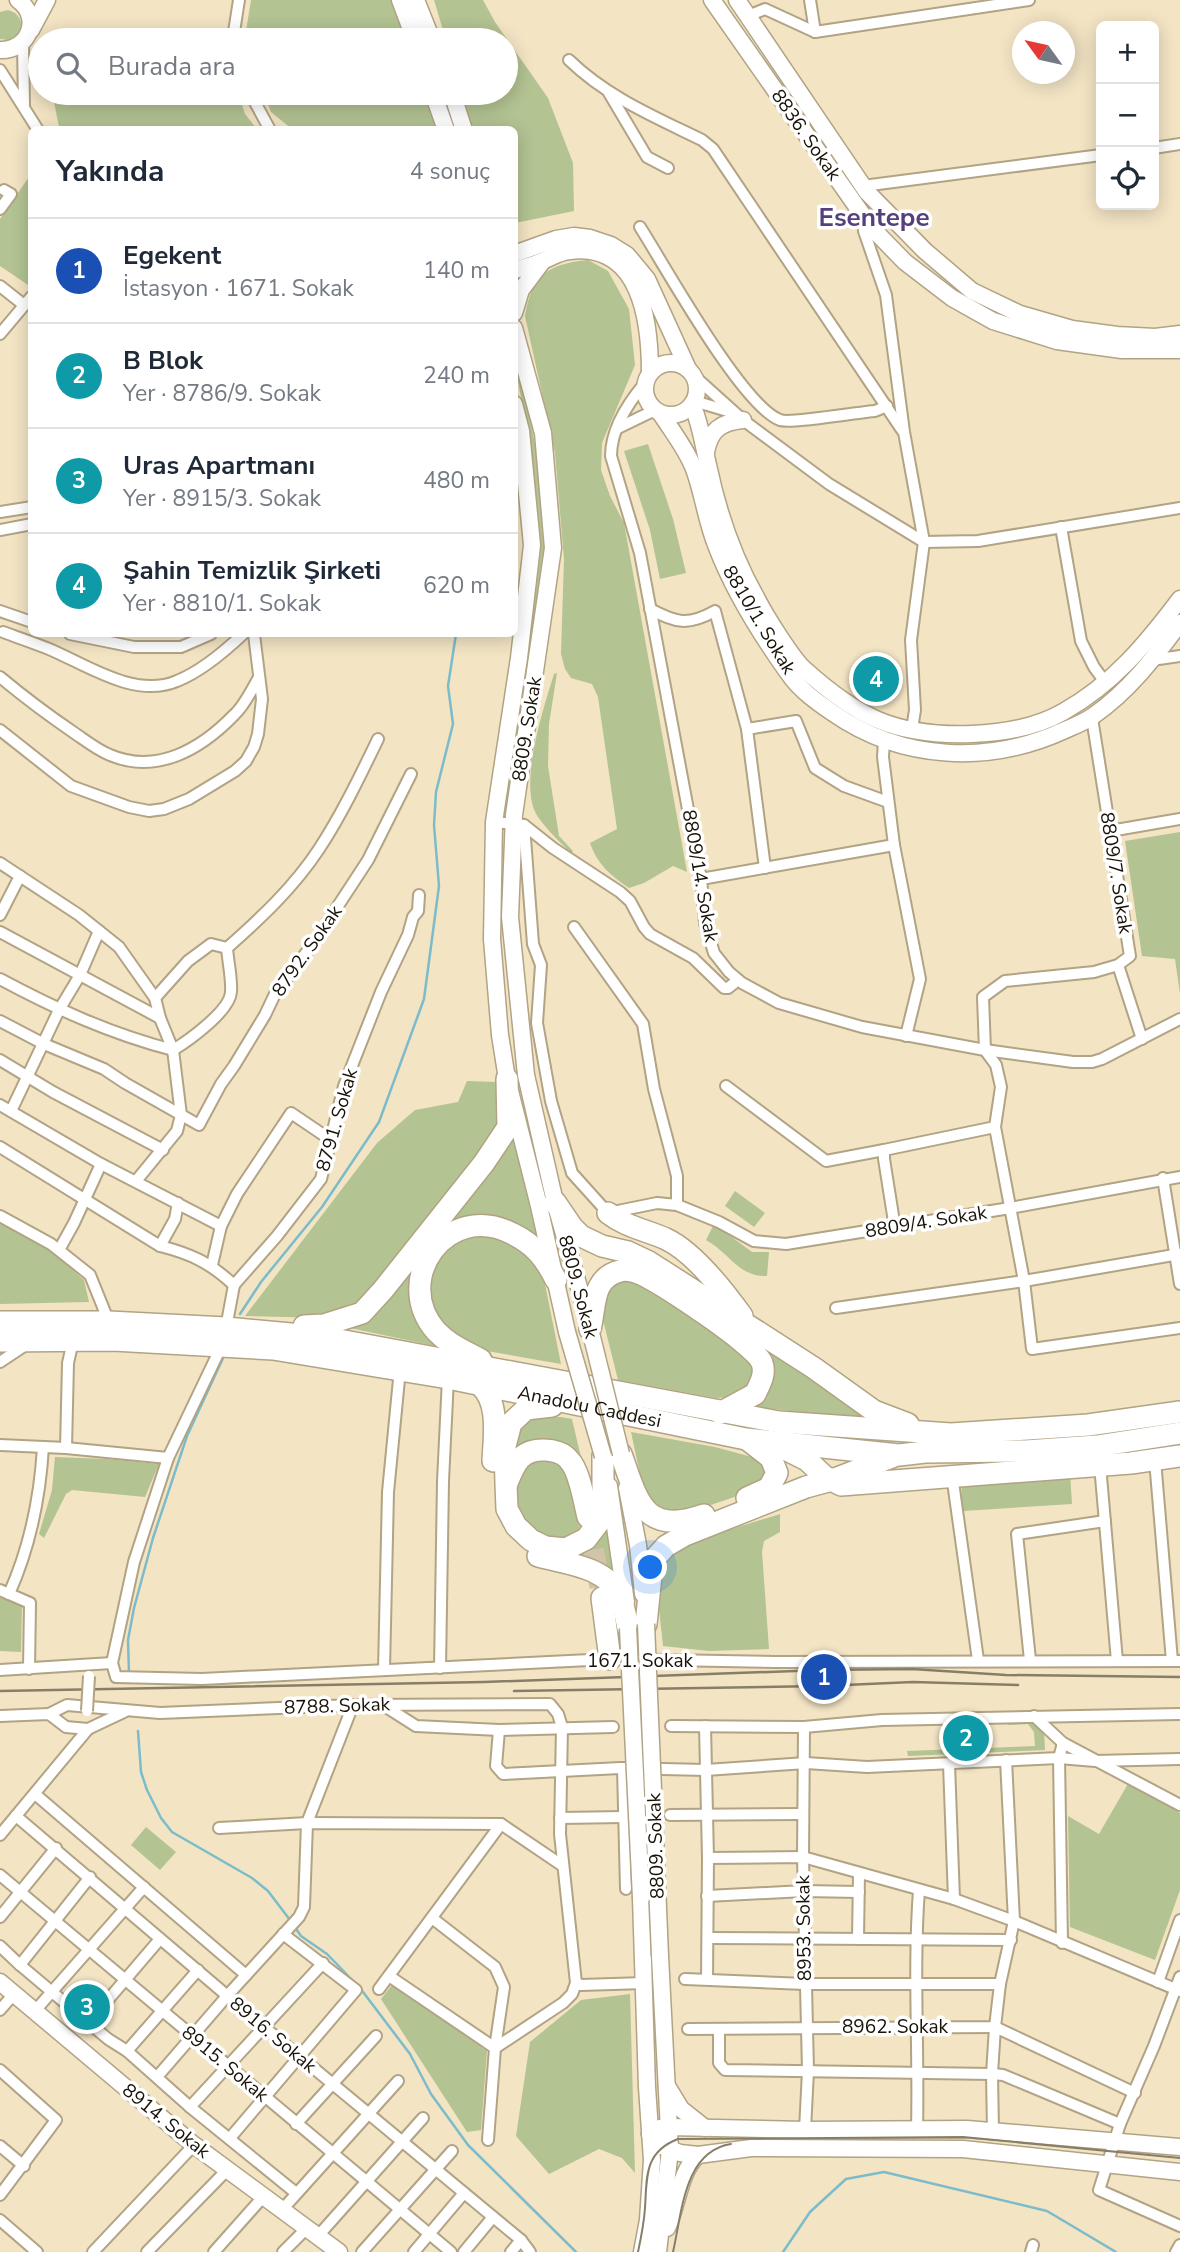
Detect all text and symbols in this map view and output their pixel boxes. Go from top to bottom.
north arrow [1012,21,1075,84]
map controls [1096,21,1159,210]
button: + [1096,21,1159,84]
search box [28,28,518,105]
icon: search [52,48,90,86]
text: Burada ara [108,49,235,84]
street label: 8836. Sokak [765,84,847,186]
button: − [1096,84,1159,147]
button: locate [1096,147,1159,210]
text: Yakında [56,151,164,192]
text: 4 sonuç [410,156,490,187]
district label: Esentepe [818,200,930,235]
text: Egekent [123,238,221,273]
text: 1 [72,255,86,286]
text: 140 m [423,255,490,286]
text: İstasyon · 1671. Sokak [123,273,354,304]
text: B Blok [123,343,203,378]
text: 2 [72,360,86,391]
text: 240 m [423,360,490,391]
text: Yer · 8786/9. Sokak [123,378,321,409]
text: Uras Apartmanı [123,448,315,483]
text: 3 [72,465,86,496]
text: 480 m [423,465,490,496]
text: Yer · 8915/3. Sokak [123,483,321,514]
text: Şahin Temizlik Şirketi [123,553,381,588]
street label: 8810/1. Sokak [716,561,802,680]
text: 4 [72,570,86,601]
text: 620 m [423,570,490,601]
text: Yer · 8810/1. Sokak [123,588,321,619]
pin: 4 [853,653,899,705]
street label: 8809. Sokak [506,674,548,783]
street label: 8809/14. Sokak [676,808,725,945]
street label: 8809/7. Sokak [1094,810,1139,936]
street label: 8792. Sokak [266,900,348,1002]
street label: 8791. Sokak [310,1065,364,1175]
street label: 8809/4. Sokak [863,1199,989,1244]
street label: 8809. Sokak [552,1232,604,1342]
street label: Anadolu Caddesi [515,1380,664,1434]
your location [633,1550,667,1584]
street label: 1671. Sokak [587,1648,694,1674]
pin: 1 [801,1651,847,1703]
street label: 8788. Sokak [284,1691,391,1721]
pin: 2 [943,1712,989,1764]
street label: 8809. Sokak [641,1792,671,1899]
street label: 8953. Sokak [790,1874,818,1981]
pin: 3 [64,1981,110,2033]
street label: 8916. Sokak [224,1991,322,2079]
street label: 8962. Sokak [842,2014,949,2040]
street label: 8915. Sokak [176,2020,274,2108]
street label: 8914. Sokak [117,2078,216,2165]

